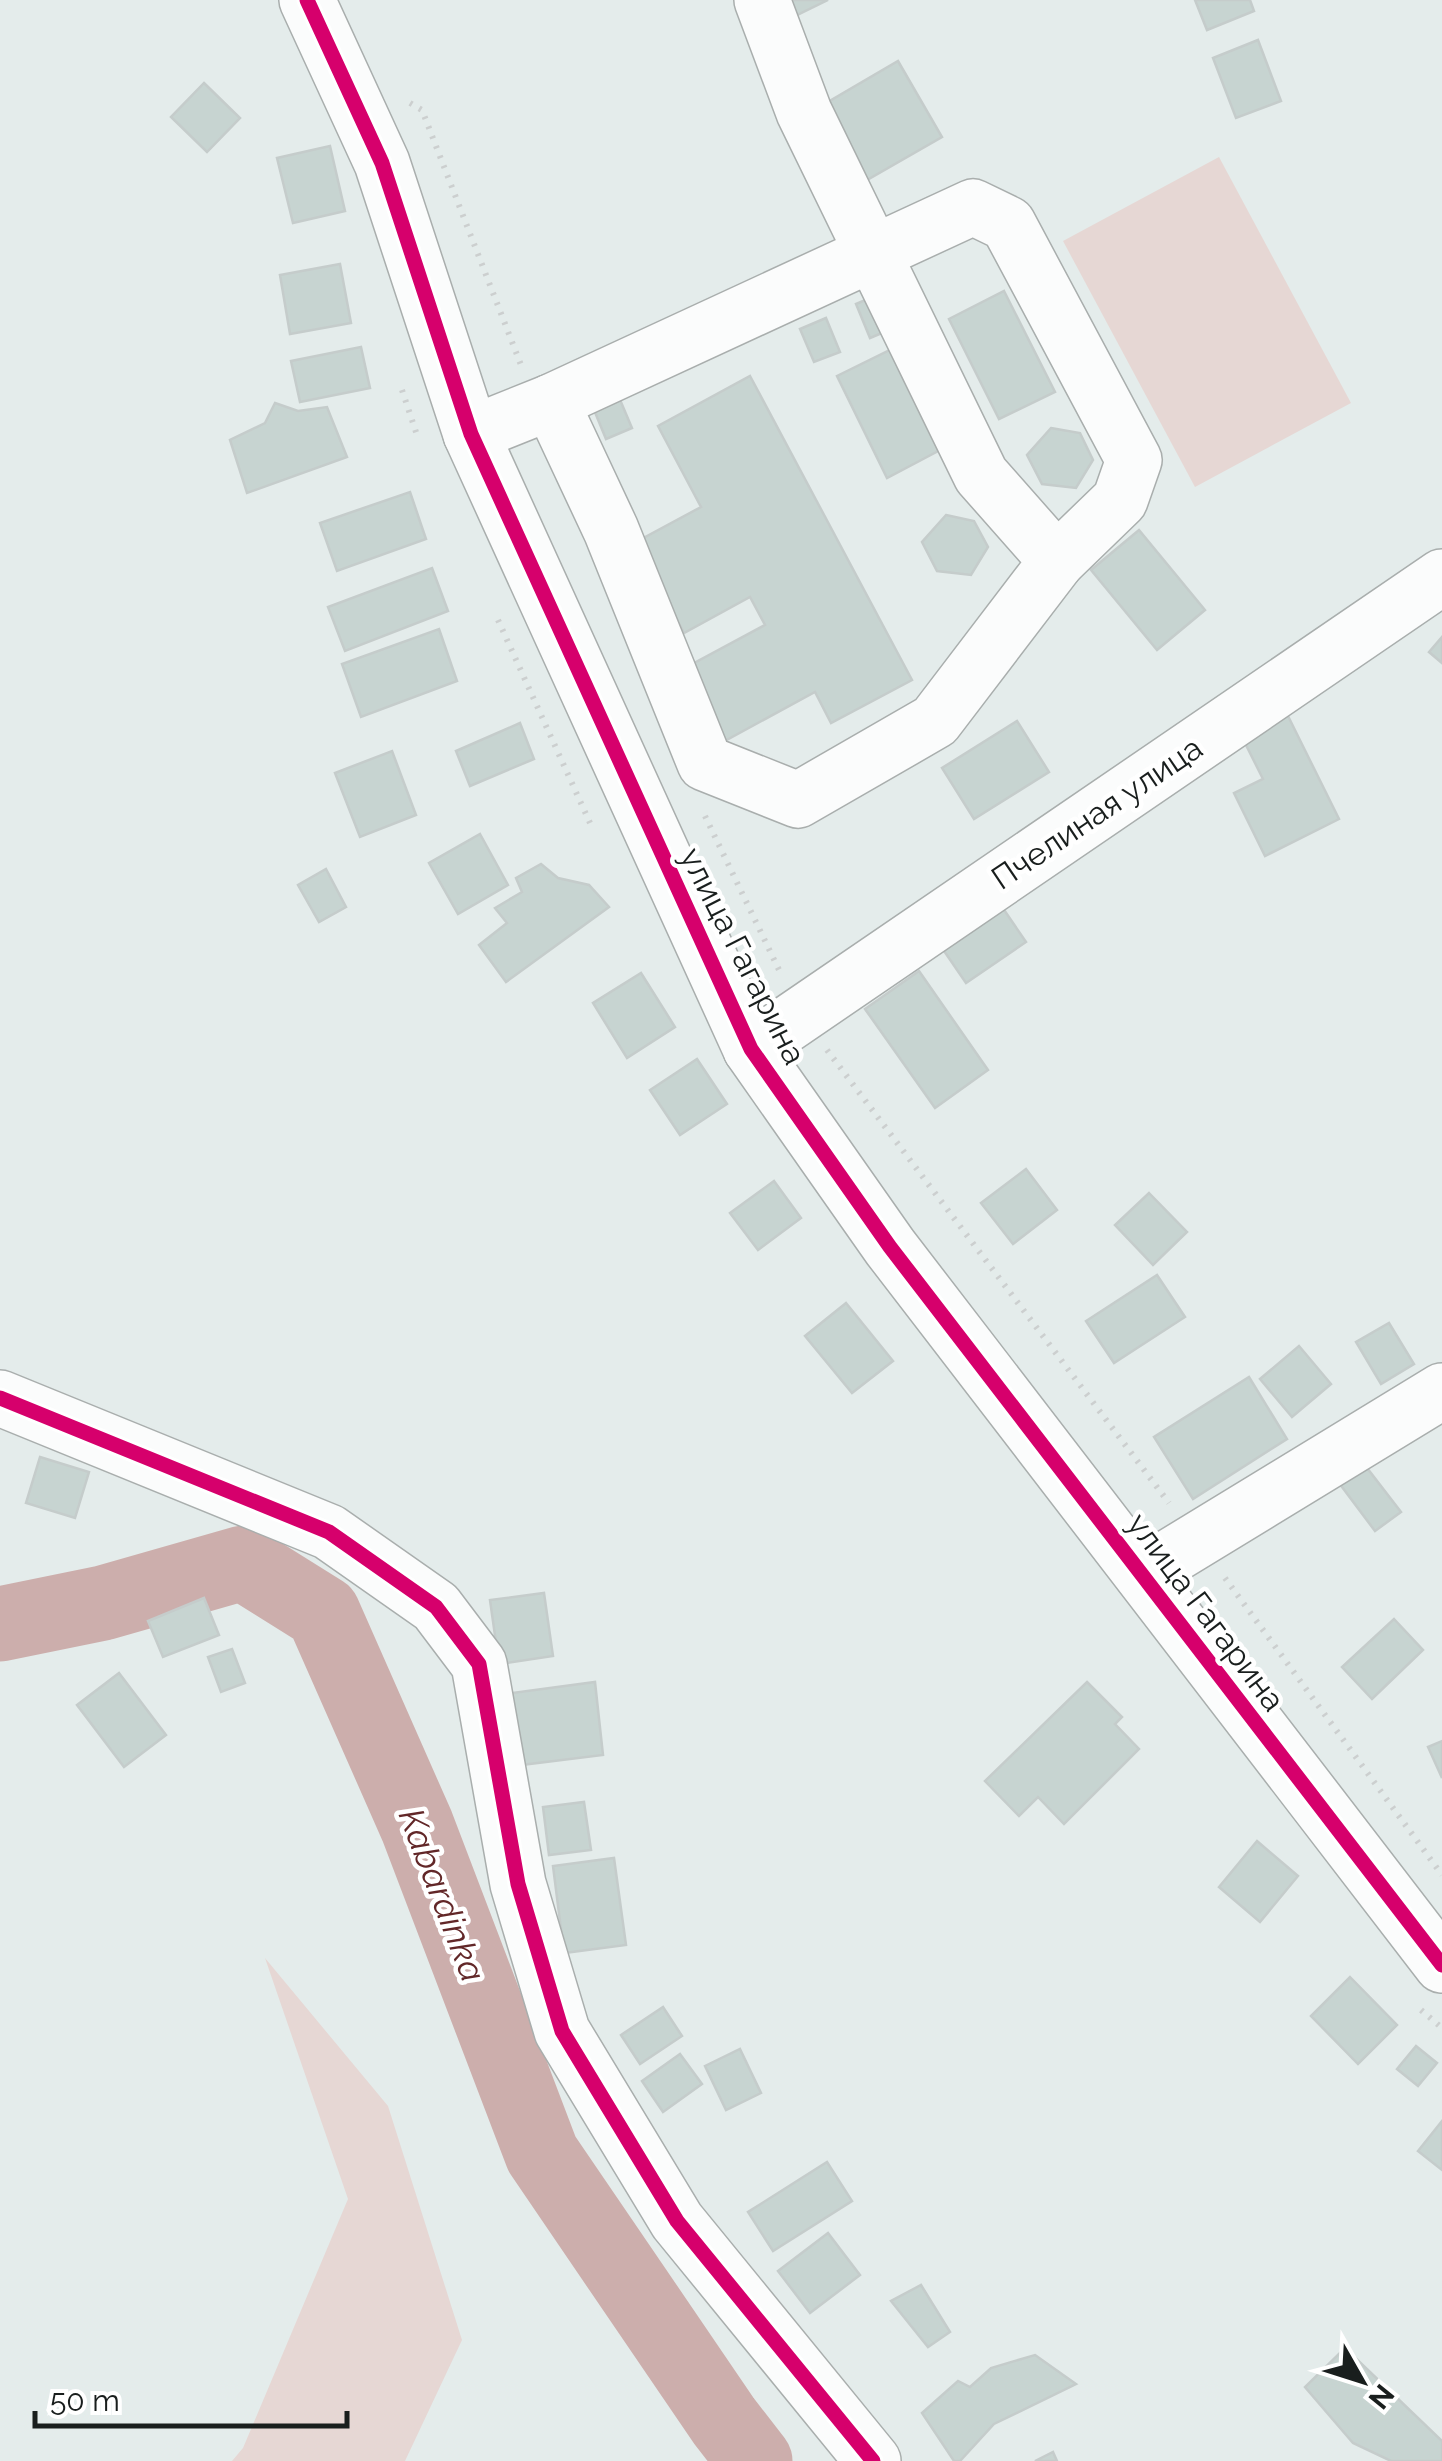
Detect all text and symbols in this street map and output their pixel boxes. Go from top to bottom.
street label: Пчелиная улица [984,729,1209,897]
street label: улица Гагарина [673,841,814,1070]
street label: улица Гагарина [1120,1506,1293,1718]
water label: Kabardinka [391,1803,494,1987]
north arrow [1312,2331,1412,2431]
scale bar [35,2366,348,2428]
text: N [1361,2378,1401,2415]
text: 50 m [50,2383,120,2418]

